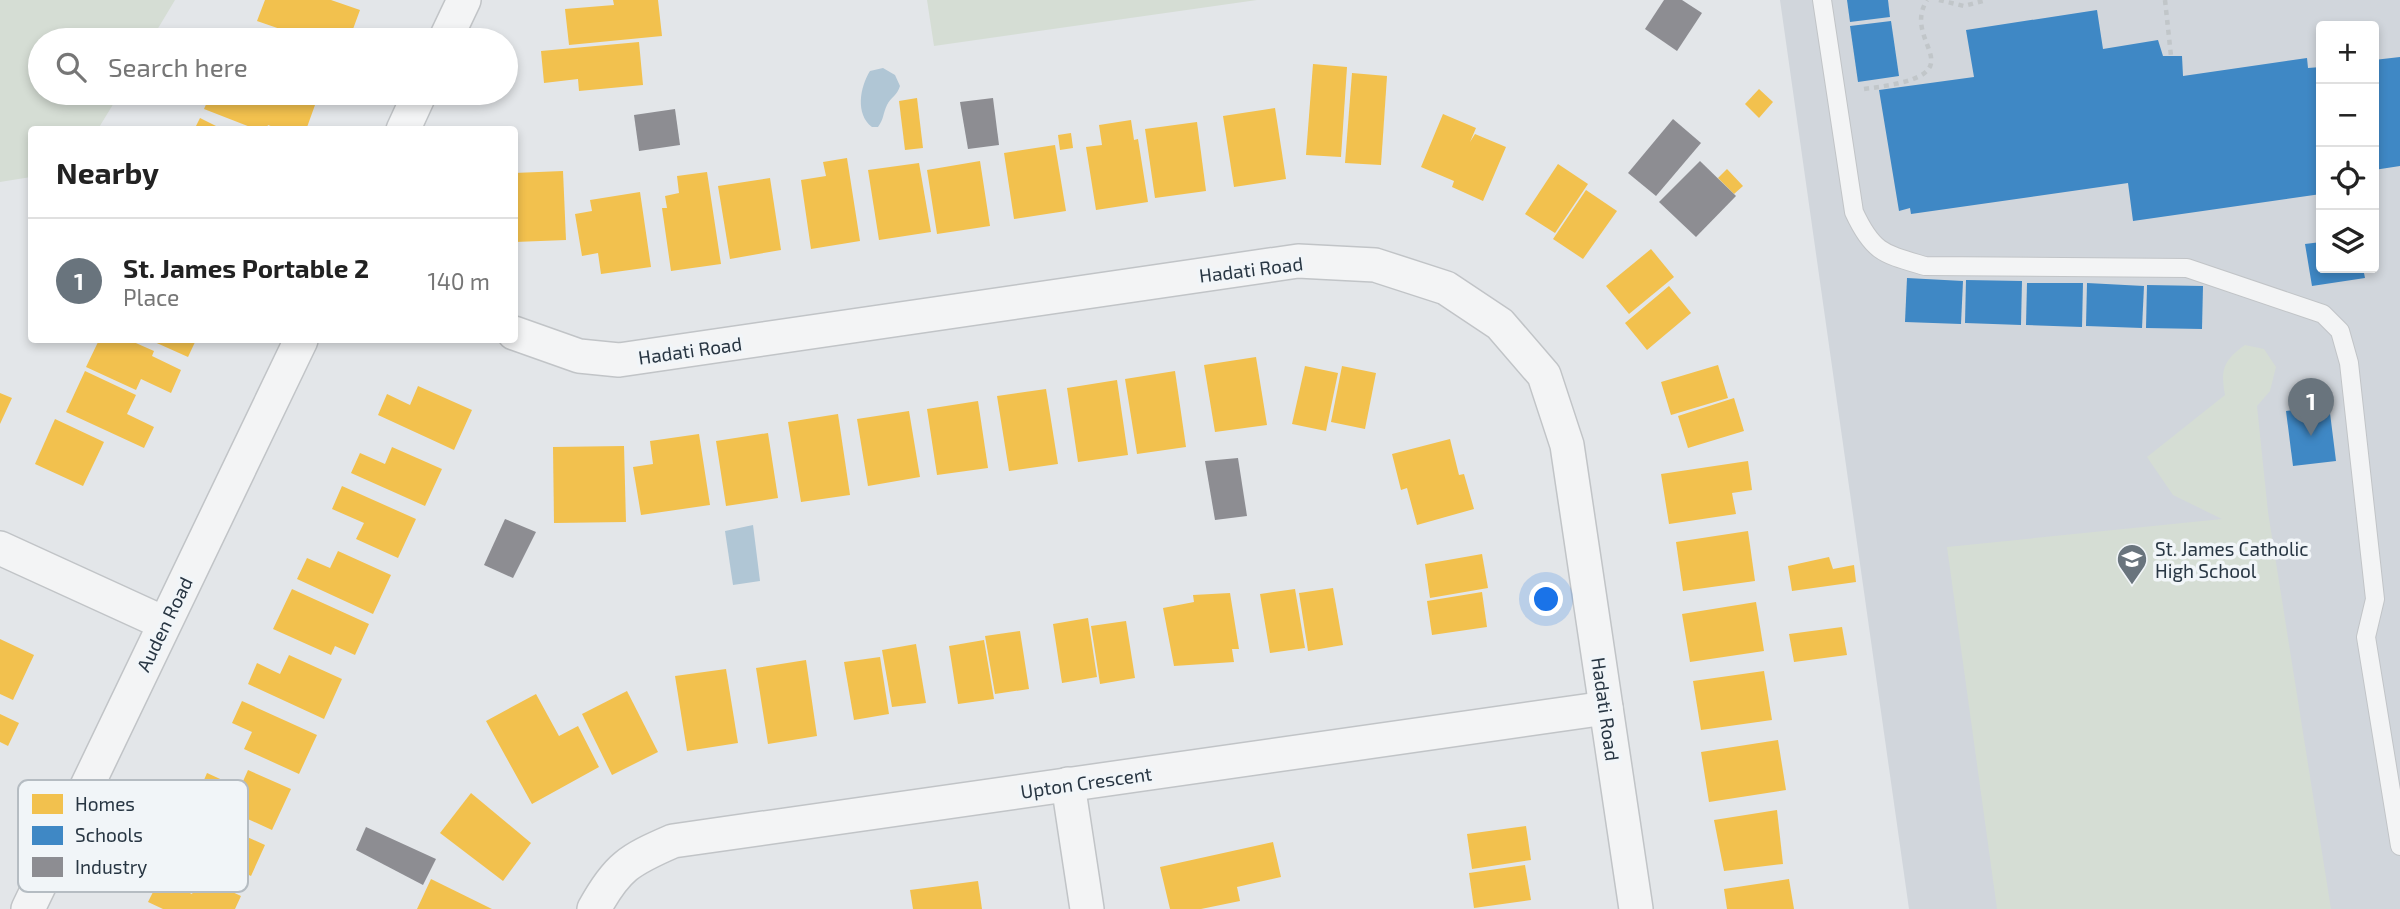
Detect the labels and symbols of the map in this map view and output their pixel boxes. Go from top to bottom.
street label: Hadati Road [1198,251,1304,287]
street label: Hadati Road [637,331,743,369]
pin: 1 [2288,378,2334,436]
place label: St. James Catholic High School [2155,537,2309,582]
school or university icon: St. James Catholic High School [2115,542,2149,586]
street label: Auden Road [131,573,197,675]
your location [1529,582,1563,616]
street label: Hadati Road [1587,656,1625,762]
street label: Upton Crescent [1019,761,1153,803]
legend [18,780,248,892]
text: Homes [75,792,135,815]
text: Schools [75,823,143,846]
text: Industry [75,855,147,878]

